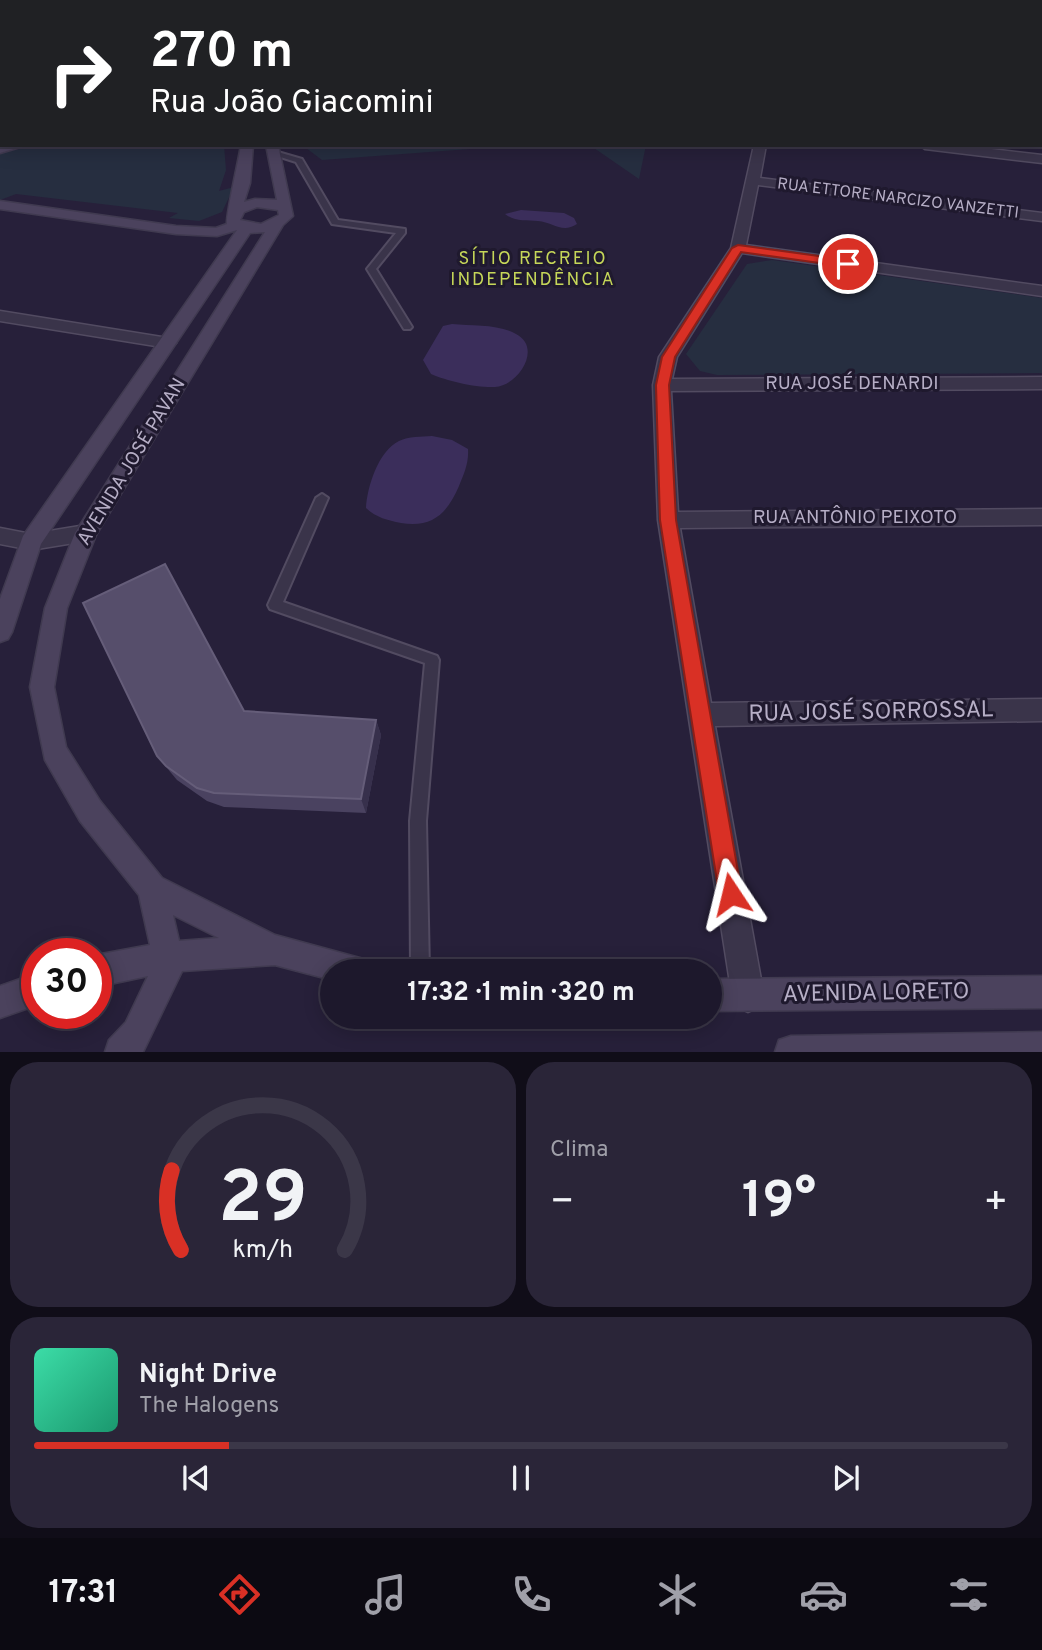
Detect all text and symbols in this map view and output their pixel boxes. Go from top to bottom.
text: 270 m [150,23,293,85]
icon: right [35,28,126,119]
text: Rua João Giacomini [150,84,434,124]
street label: RUA ETTORE NARCIZO VANZETTI [776,174,1020,224]
pin [818,234,878,294]
icon: arrive [829,245,867,283]
district label: SÍTIO RECREIO INDEPENDÊNCIA [450,246,616,292]
street label: RUA JOSÉ DENARDI [765,371,939,396]
street label: AVENIDA JOSÉ PAVAN [72,373,192,550]
street label: RUA ANTÔNIO PEIXOTO [753,505,957,530]
street label: RUA JOSÉ SORROSSAL [748,695,994,730]
position arrow [694,857,768,931]
speed limit sign: 30 [21,938,112,1029]
text: 17:32 · 1 min · 320 m [407,977,635,1010]
street label: AVENIDA LORETO [782,978,970,1010]
text: Clima [550,1136,608,1165]
text: 29 [218,1157,308,1249]
text: 19° [742,1170,816,1236]
text: − [550,1179,575,1228]
text: + [983,1179,1008,1228]
text: km/h [233,1235,293,1267]
text: Night Drive [139,1359,277,1392]
text: The Halogens [139,1392,279,1421]
icon: previous [177,1459,215,1497]
icon: pause [502,1459,540,1497]
icon: next [827,1459,865,1497]
icon: directions [215,1570,264,1619]
icon: music [361,1570,410,1619]
icon: phone [507,1570,556,1619]
icon: climate [653,1570,702,1619]
icon: car [799,1570,848,1619]
icon: filters [944,1570,993,1619]
text: 17:31 [48,1574,118,1614]

